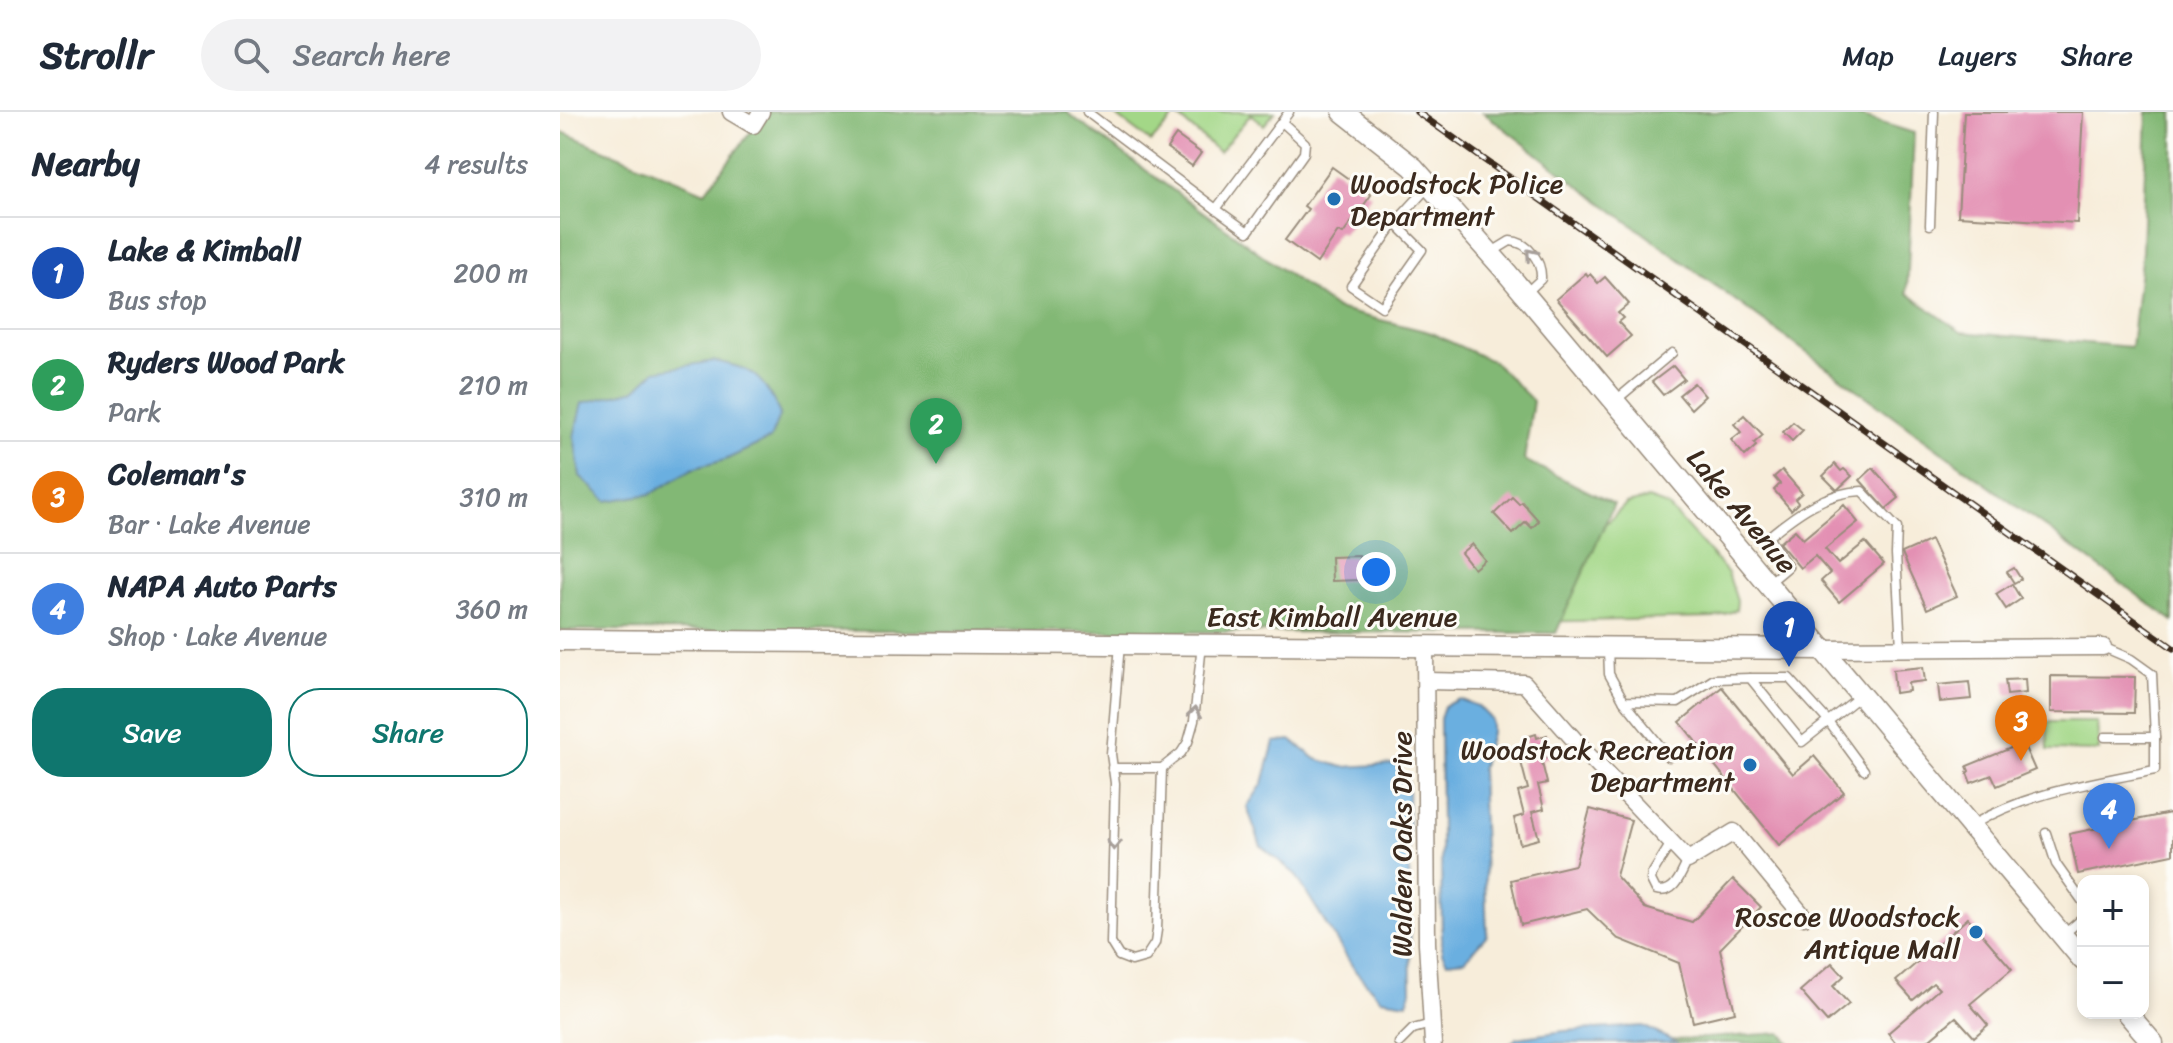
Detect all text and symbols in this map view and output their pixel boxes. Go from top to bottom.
search box [201,19,761,91]
text: Strollr [40,22,153,89]
text: Search here [293,28,451,82]
text: Map [1842,31,1894,80]
text: Layers [1938,31,2017,80]
text: Share [2061,31,2133,80]
icon: search [229,33,273,77]
text: Nearby [32,134,140,194]
text: 4 results [424,141,528,187]
place label: Woodstock Police Department [1350,159,1563,240]
marker: Woodstock Police Department [1325,190,1343,208]
text: Lake & Kimball [108,223,301,277]
one-way arrow [1526,249,1541,263]
text: 1 [52,250,64,296]
text: 200 m [453,250,528,296]
text: Bus stop [108,277,206,323]
text: Ryders Wood Park [108,335,345,389]
text: 2 [50,362,66,408]
text: 210 m [459,362,528,408]
text: Park [108,389,161,435]
pin: 2 [910,398,962,464]
street label: Lake Avenue [1674,437,1810,585]
text: Coleman's [108,447,245,501]
text: 3 [51,474,65,520]
text: 310 m [459,474,528,520]
text: Bar · Lake Avenue [108,501,311,547]
your location [1356,552,1396,592]
text: NAPA Auto Parts [108,559,337,613]
text: 4 [50,586,66,632]
text: 360 m [456,586,528,632]
street label: East Kimball Avenue [1207,592,1457,641]
pin: 1 [1763,601,1815,667]
text: Shop · Lake Avenue [108,613,327,659]
button: Save [32,688,272,777]
button: Share [288,688,528,777]
pin: 3 [1995,695,2047,761]
one-way arrow [1186,705,1203,719]
place label: Woodstock Recreation Department [1460,725,1736,806]
street label: Walden Oaks Drive [1377,731,1426,957]
marker: Woodstock Recreation Department [1741,756,1759,774]
pin: 4 [2083,783,2135,849]
one-way arrow [1105,839,1122,852]
map controls [2077,875,2149,1019]
button: + [2077,875,2149,947]
place label: Roscoe Woodstock Antique Mall [1735,892,1961,973]
marker: Roscoe Woodstock Antique Mall [1967,923,1985,941]
button: − [2077,947,2149,1019]

